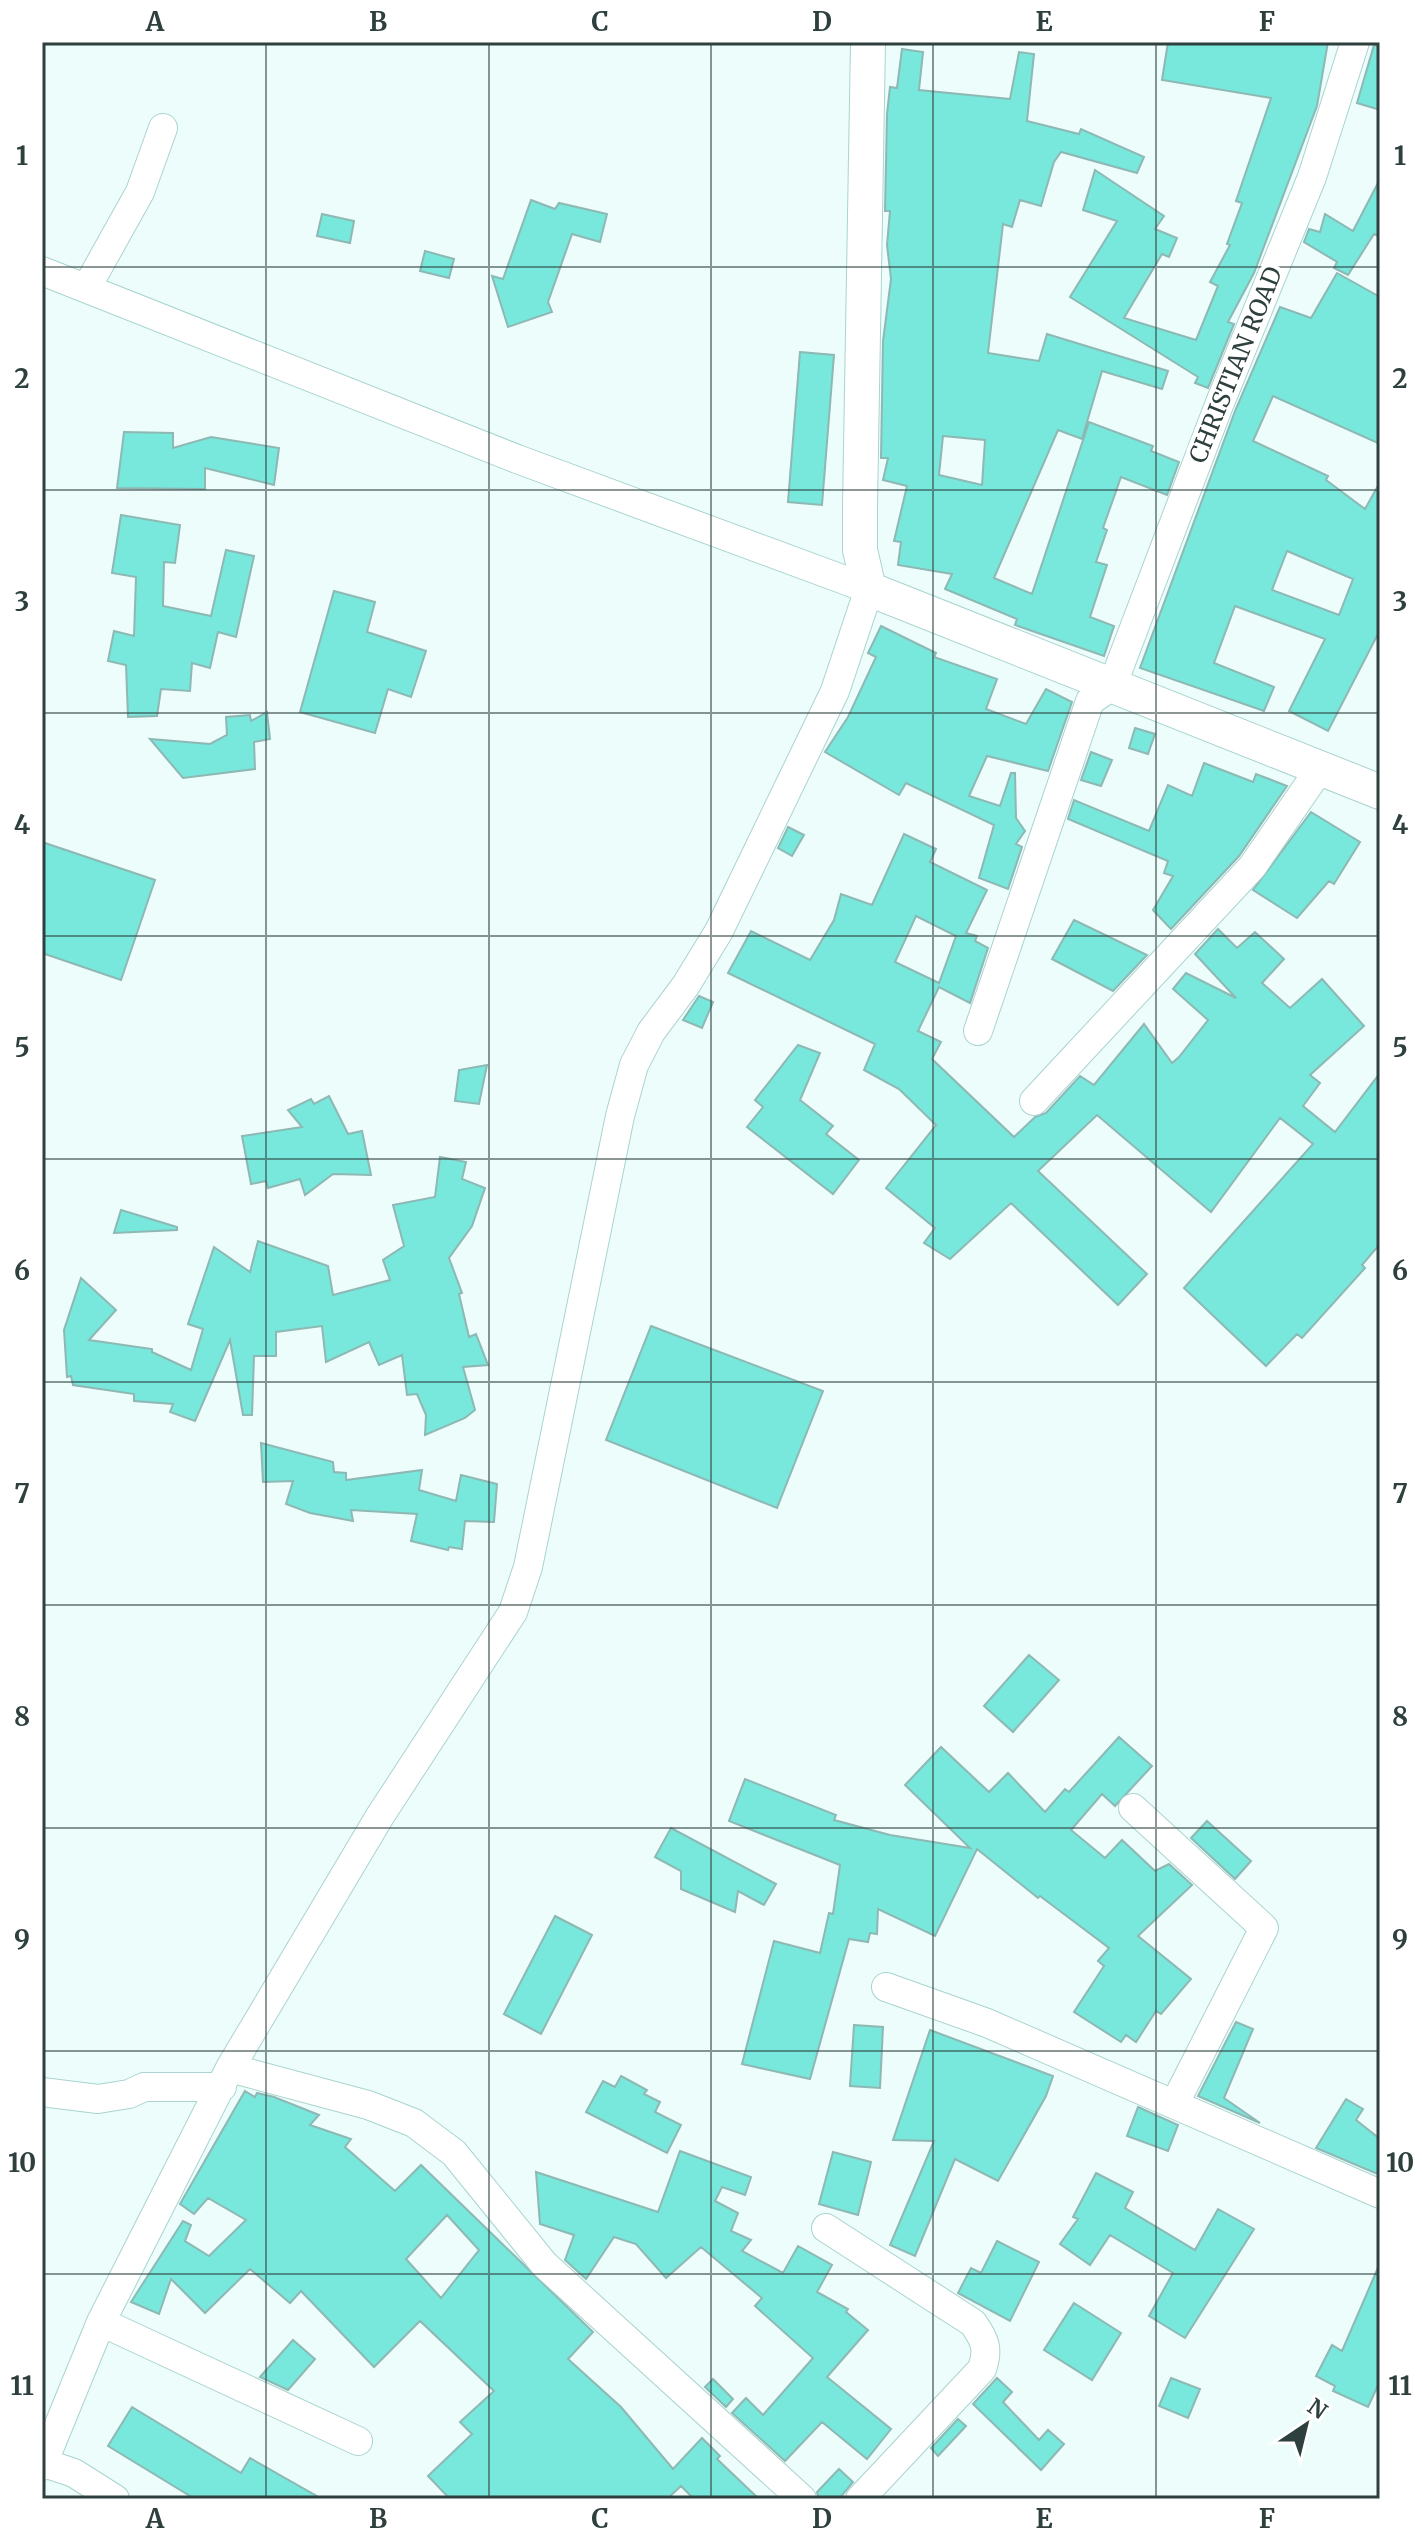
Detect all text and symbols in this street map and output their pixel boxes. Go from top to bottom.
text: A [145,5,165,38]
text: B [369,5,387,38]
text: C [591,5,609,38]
text: D [812,5,832,38]
text: E [1036,5,1053,38]
text: F [1259,5,1275,38]
text: 1 [16,139,28,172]
text: 1 [1394,139,1406,172]
street label: CHRISTIAN ROAD [1182,262,1289,468]
text: 2 [14,362,30,395]
text: 2 [1392,362,1408,395]
text: 3 [15,585,29,618]
text: 3 [1393,585,1407,618]
text: 4 [14,808,31,841]
text: 4 [1392,808,1409,841]
text: 5 [14,1031,30,1064]
text: 5 [1392,1031,1408,1064]
text: 6 [14,1254,30,1287]
text: 6 [1392,1254,1408,1287]
text: 7 [14,1477,30,1510]
text: 7 [1392,1477,1408,1510]
text: 8 [14,1700,30,1733]
text: 8 [1392,1700,1408,1733]
text: 9 [14,1923,30,1956]
text: 9 [1392,1923,1408,1956]
text: 10 [8,2146,36,2179]
text: 10 [1386,2146,1414,2179]
text: 11 [10,2369,34,2402]
text: 11 [1388,2369,1412,2402]
north arrow [1266,2385,1346,2465]
text: N [1302,2392,1333,2425]
text: A [145,2502,165,2535]
text: B [369,2502,387,2535]
text: C [591,2502,609,2535]
text: D [812,2502,832,2535]
text: E [1036,2502,1053,2535]
text: F [1259,2502,1275,2535]

